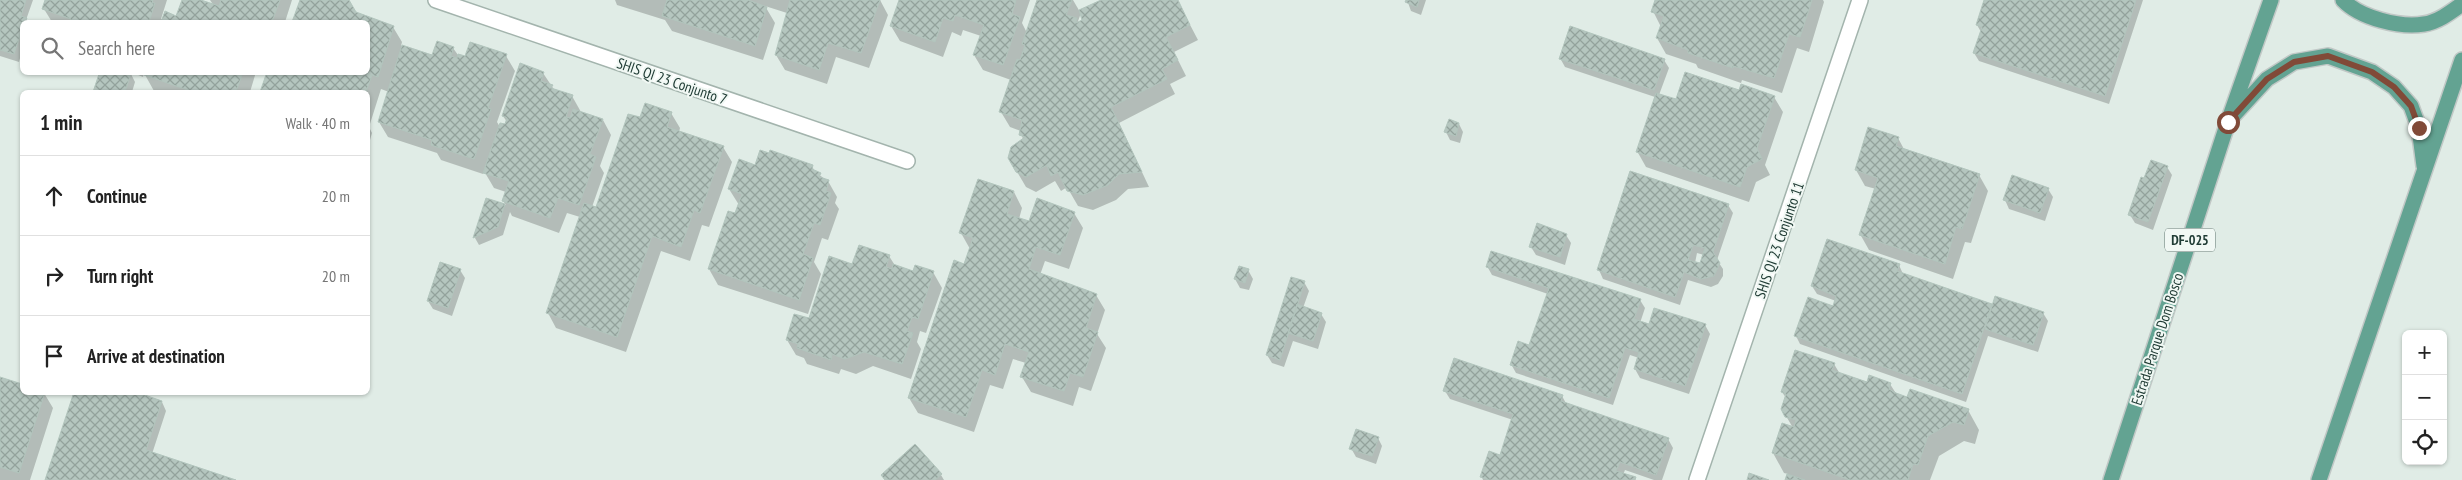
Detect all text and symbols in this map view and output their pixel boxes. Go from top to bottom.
search box [20,20,370,75]
icon: search [38,34,66,62]
text: Search here [78,36,155,60]
street label: SHIS QI 23 Conjunto 7 [614,53,730,109]
text: 1 min [40,109,82,136]
route start [2217,111,2240,134]
text: Walk · 40 m [285,113,350,133]
route end [2408,117,2431,140]
street label: SHIS QI 23 Conjunto 11 [1750,179,1808,301]
icon: ahead [40,182,68,210]
text: Continue [87,184,147,208]
text: 20 m [322,186,350,206]
road number: DF-025 [2165,228,2215,252]
icon: right [40,262,68,290]
text: Turn right [87,264,153,288]
text: 20 m [322,266,350,286]
street label: Estrada Parque Dom Bosco [2127,271,2187,407]
map controls [2402,330,2447,465]
button: + [2402,330,2447,375]
icon: arrive [40,342,68,370]
text: Arrive at destination [87,344,225,368]
button: − [2402,375,2447,420]
button: locate [2402,420,2447,465]

